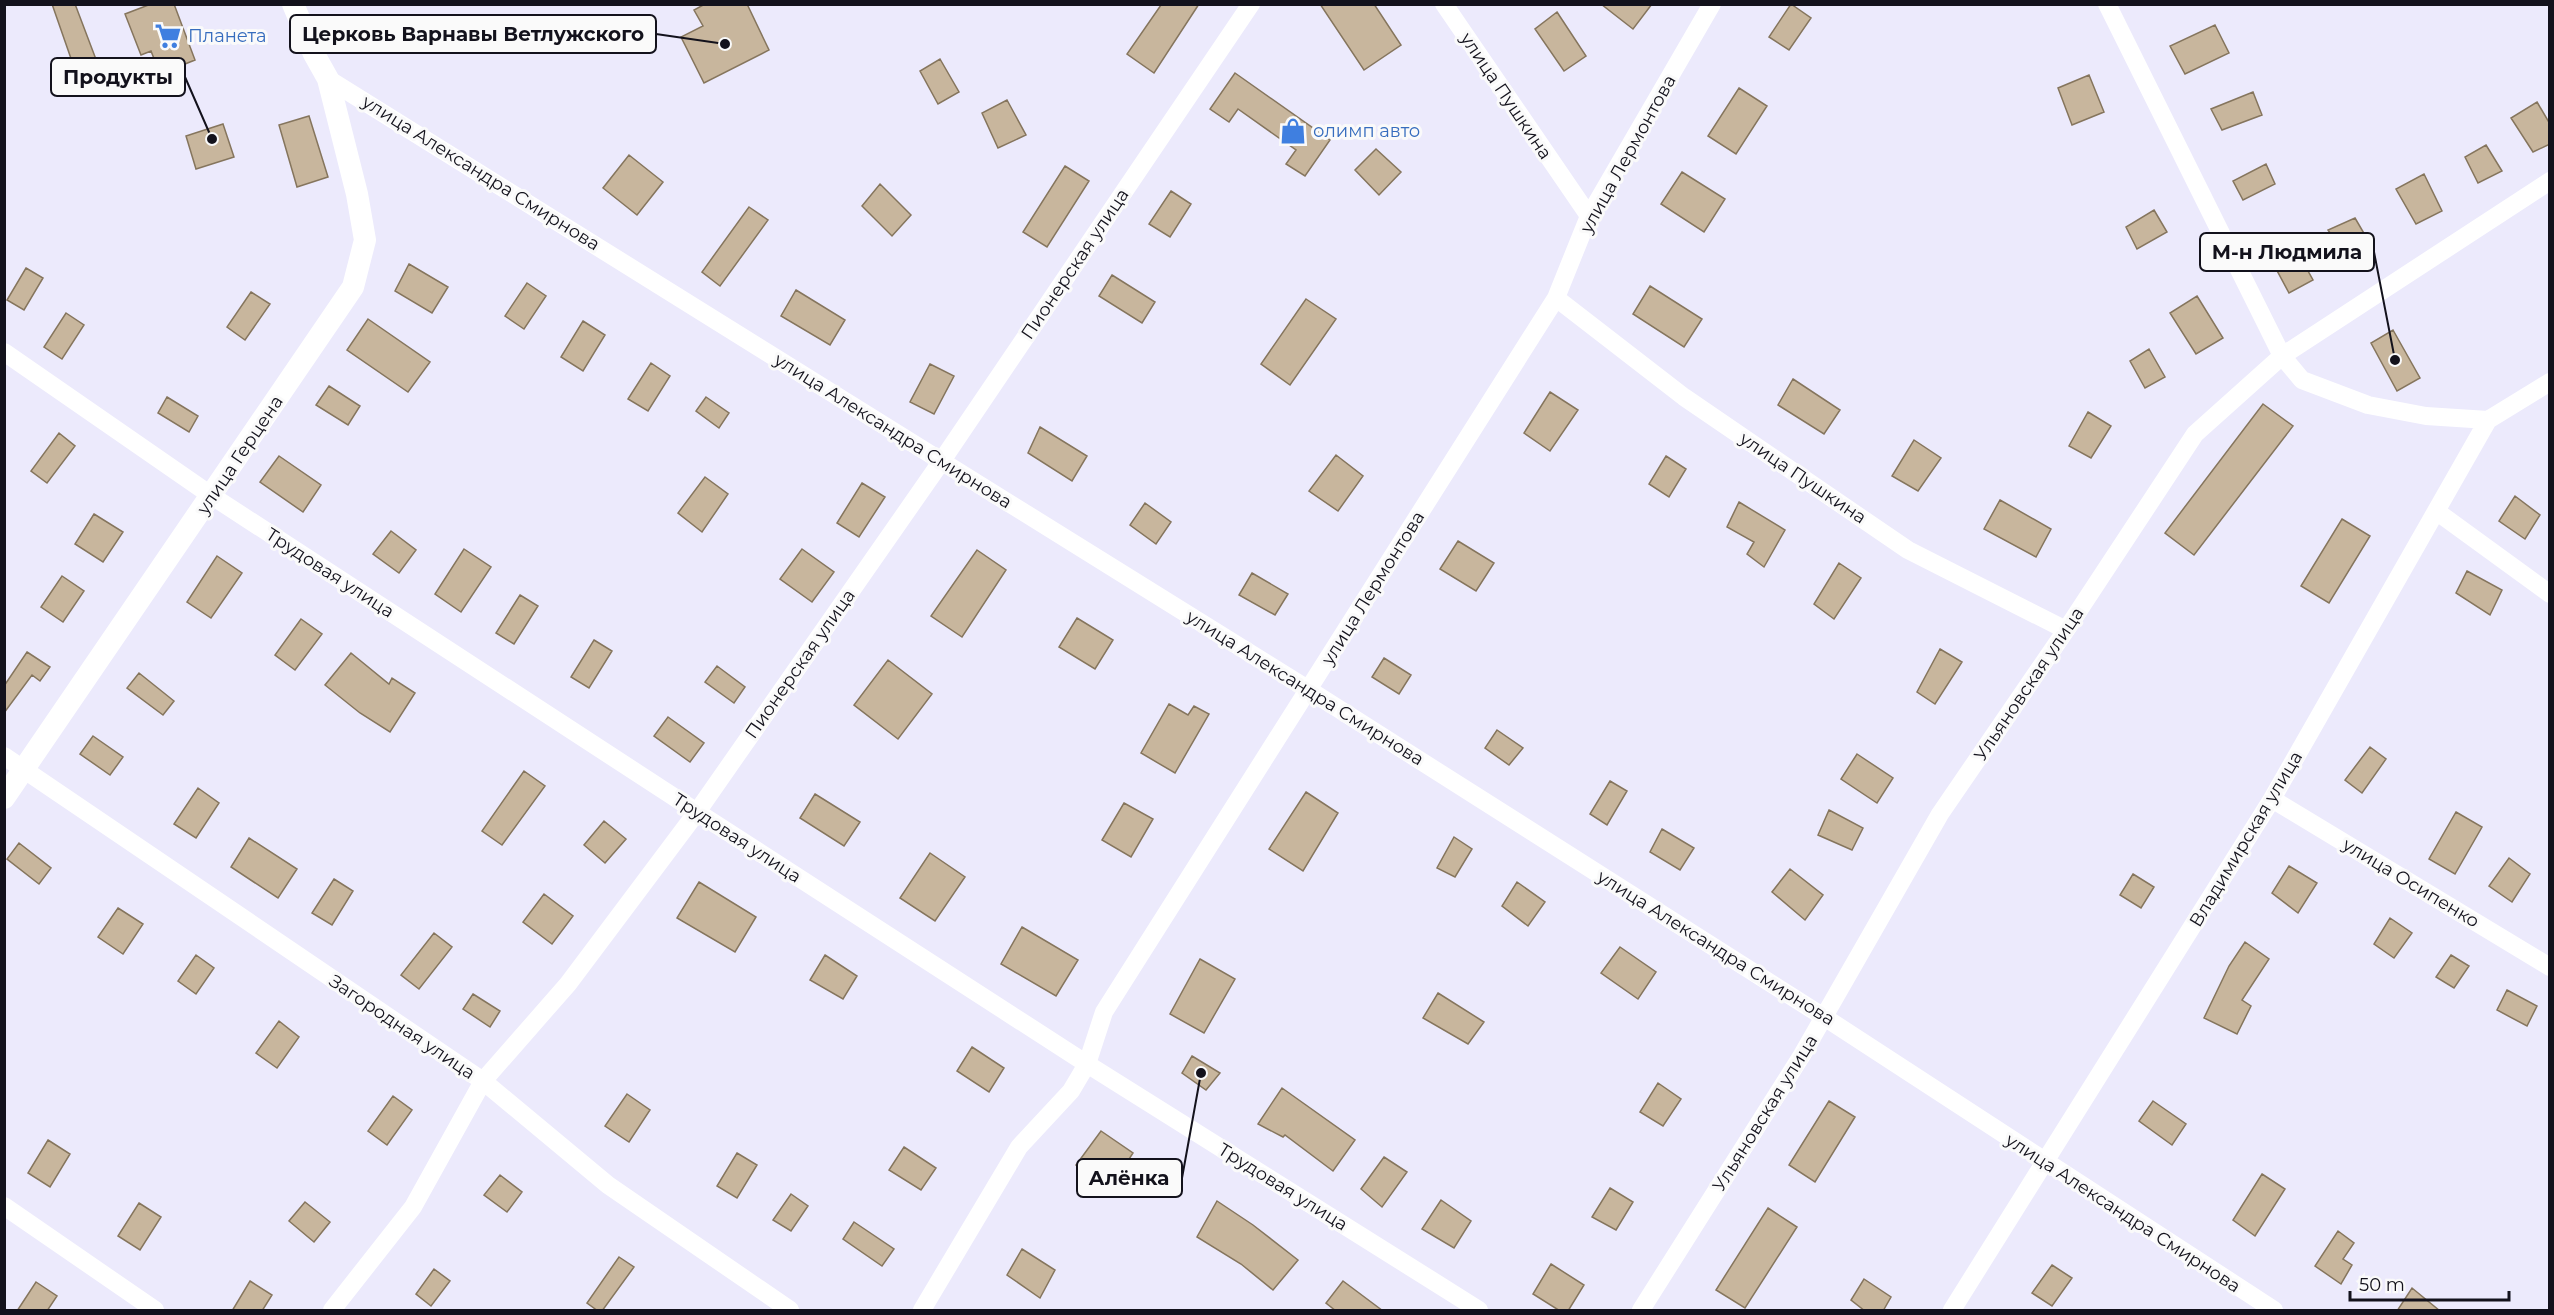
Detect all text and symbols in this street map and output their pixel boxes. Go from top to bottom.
callout: Церковь Варнавы Ветлужского [290,15,656,53]
supermarket icon: Планета [153,21,183,51]
text: Церковь Варнавы Ветлужского [302,22,644,46]
place label: Планета [188,25,267,47]
street label: улица Пушкина [1455,28,1556,163]
callout: Продукты [51,58,185,96]
text: Продукты [63,65,173,89]
street label: улица Лермонтова [1575,71,1681,238]
street label: улица Александра Смирнова [357,90,604,255]
shop icon: олимп авто [1278,116,1308,146]
place label: олимп авто [1313,120,1420,142]
street label: Пионерская улица [1016,184,1134,344]
callout: М-н Людмила [2200,233,2374,271]
text: М-н Людмила [2212,240,2362,264]
street label: улица Александра Смирнова [769,348,1016,513]
street label: улица Герцена [192,391,288,519]
street label: улица Пушкина [1735,427,1870,528]
street label: улица Лермонтова [1316,507,1429,670]
street label: Трудовая улица [262,523,398,623]
street label: Пионерская улица [740,585,860,743]
street label: Ульяновская улица [1969,603,2089,765]
street label: улица Александра Смирнова [1181,605,1428,770]
street label: Владимирская улица [2185,747,2307,931]
street label: Трудовая улица [669,788,805,888]
street label: улица Осипенко [2338,833,2483,933]
street label: улица Александра Смирнова [1592,865,1839,1030]
street label: Загородная улица [325,970,479,1084]
street label: Ульяновская улица [1708,1031,1822,1195]
street label: улица Александра Смирнова [2001,1128,2245,1297]
street label: Трудовая улица [1214,1138,1352,1236]
callout: Алёнка [1077,1159,1182,1197]
text: Алёнка [1089,1166,1169,1190]
scale bar [2350,1264,2509,1302]
text: 50 m [2359,1274,2405,1296]

